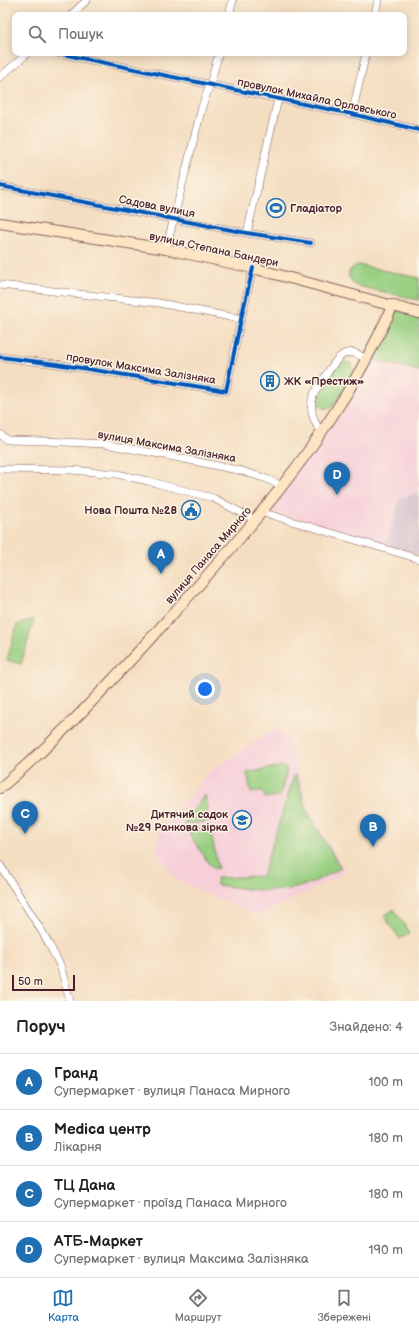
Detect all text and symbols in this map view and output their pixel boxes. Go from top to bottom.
search box [12,12,407,56]
icon: search [26,23,48,45]
text: Пошук [58,25,104,44]
street label: провулок Михайла Орловського [236,75,398,122]
street label: Садова вулиця [118,193,196,220]
sports icon: Гладіатор [265,197,287,219]
place label: Гладіатор [290,202,343,215]
street label: вулиця Степана Бандери [148,229,280,270]
street label: провулок Максима Залізняка [65,350,217,387]
building icon: ЖК «Престиж» [259,370,281,392]
place label: ЖК «Престиж» [284,375,364,388]
street label: вулиця Максима Залізняка [97,428,238,465]
pin: D [324,462,350,495]
public building icon: Нова Пошта №28 [180,499,202,521]
place label: Нова Пошта №28 [84,504,177,517]
street label: вулиця Панаса Мирного [163,504,254,607]
pin: A [148,541,174,574]
your location [195,679,215,699]
pin: C [12,801,38,834]
place label: Дитячий садок №29 Ранкова зірка [126,808,229,834]
school or university icon: Дитячий садок №29 Ранкова зірка [231,809,253,831]
pin: B [360,814,386,847]
scale bar [12,973,75,992]
text: 50 m [18,975,43,988]
text: Поруч [16,1017,66,1037]
text: Знайдено: 4 [330,1019,403,1035]
text: Гранд [54,1064,98,1083]
text: A [25,1074,33,1090]
text: 100 m [368,1074,403,1090]
text: Супермаркет · вулиця Панаса Мирного [54,1083,290,1099]
text: Medica центр [54,1120,151,1139]
text: B [24,1130,34,1146]
text: 180 m [368,1130,403,1146]
text: Лікарня [54,1139,102,1155]
text: ТЦ Дана [54,1176,115,1195]
text: C [24,1186,34,1202]
text: 180 m [368,1186,403,1202]
text: Супермаркет · проїзд Панаса Мирного [54,1195,287,1211]
text: АТБ-Маркет [54,1232,143,1251]
text: D [24,1242,34,1258]
text: 190 m [369,1242,403,1258]
text: Супермаркет · вулиця Максима Залізняка [54,1251,309,1267]
tab: Карта [48,1287,79,1324]
tab: Маршрут [175,1287,222,1324]
tab: Збережені [317,1287,371,1324]

